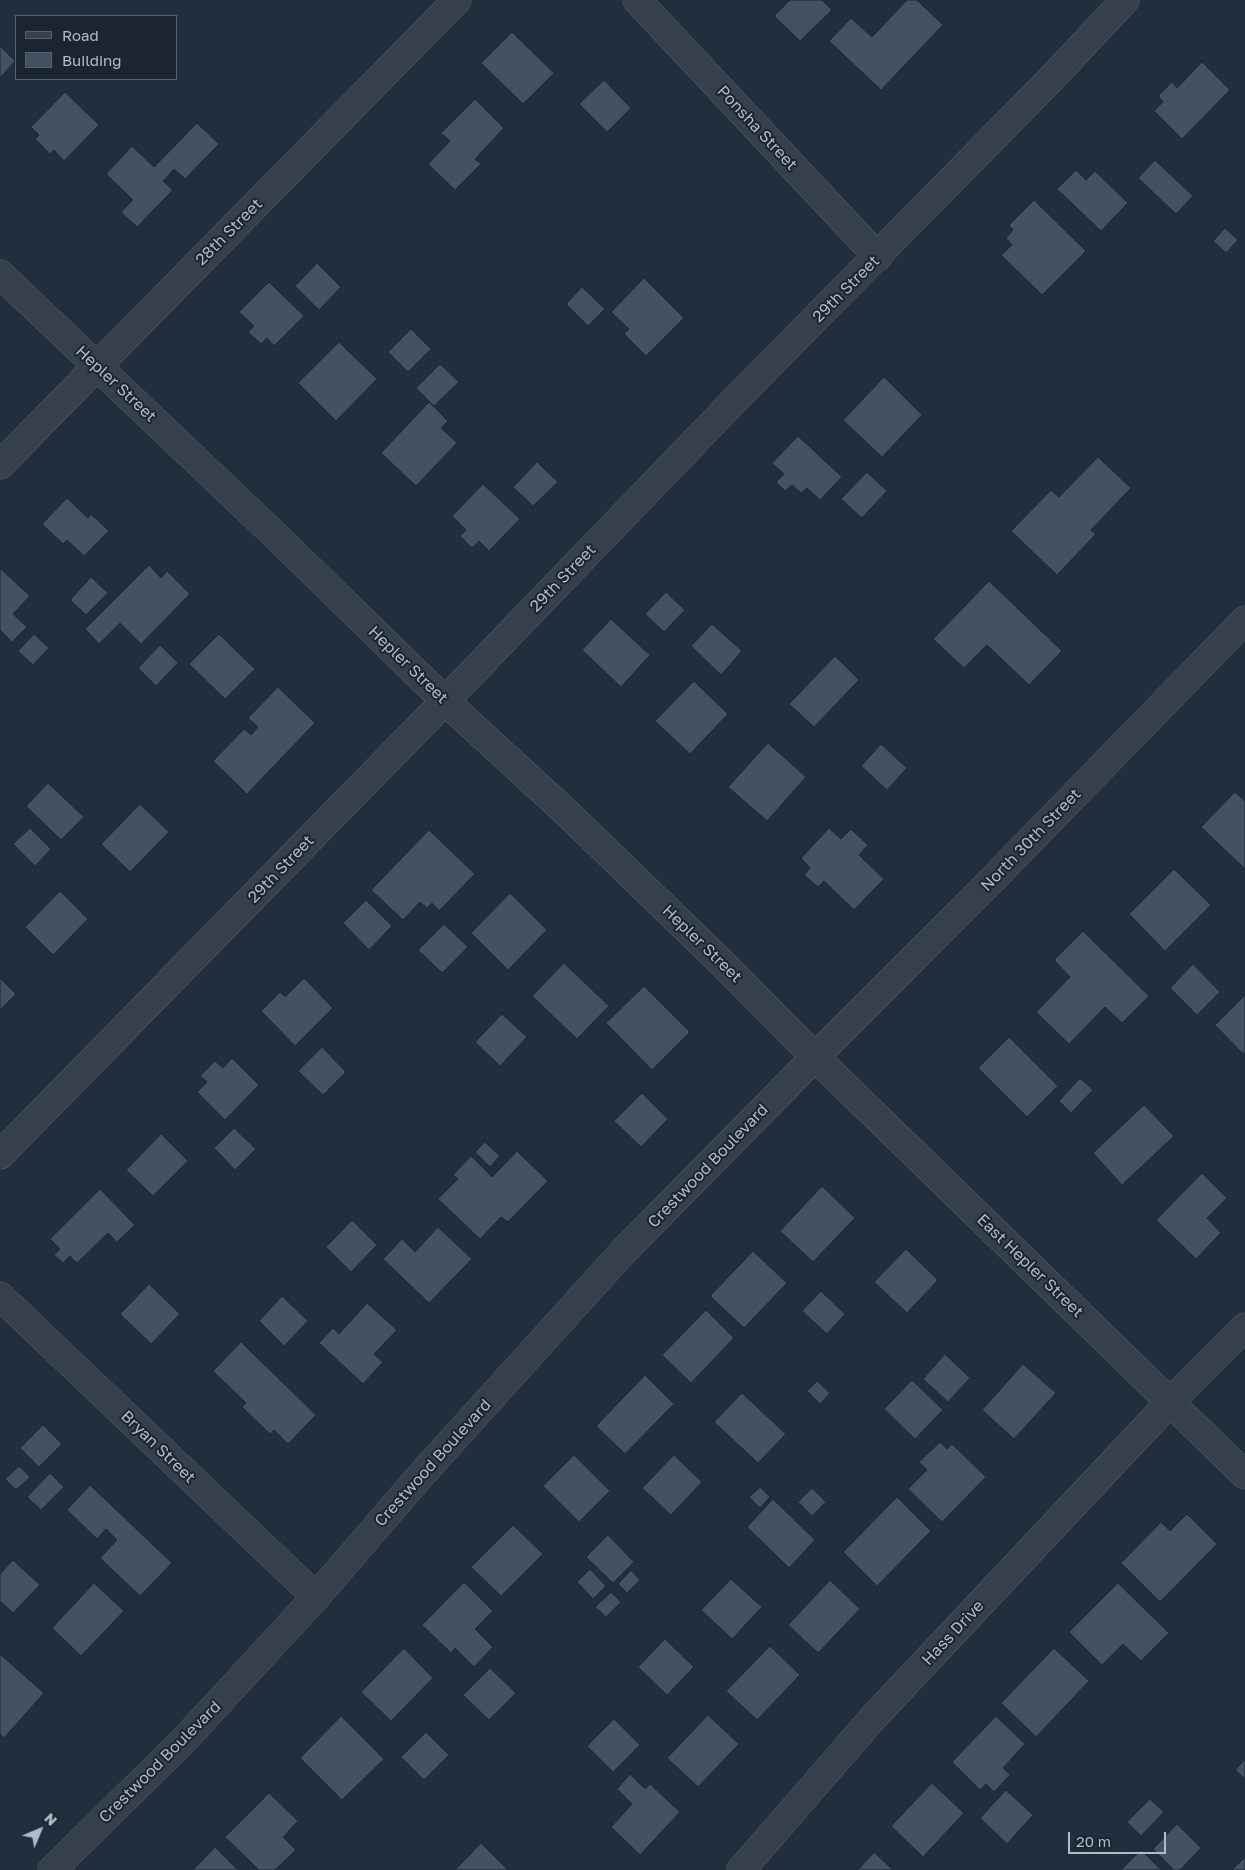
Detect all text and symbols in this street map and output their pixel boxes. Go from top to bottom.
legend [15,15,178,80]
text: Road [62,26,99,44]
text: Building [62,51,122,69]
street label: Ponsha Street [713,82,801,174]
street label: 28th Street [192,195,266,269]
street label: 29th Street [809,252,883,326]
street label: Hepler Street [72,342,160,426]
street label: 29th Street [526,540,600,616]
street label: Hepler Street [364,622,452,708]
street label: North 30th Street [977,785,1085,895]
street label: 29th Street [244,831,318,907]
street label: Hepler Street [658,901,746,987]
street label: Crestwood Boulevard [644,1100,772,1232]
street label: East Hepler Street [973,1210,1087,1322]
street label: Crestwood Boulevard [371,1395,495,1531]
street label: Bryan Street [117,1407,199,1487]
street label: Hass Drive [918,1597,988,1669]
street label: Crestwood Boulevard [95,1697,225,1827]
north arrow [15,1805,65,1855]
text: N [41,1809,61,1829]
scale bar [1070,1822,1168,1854]
text: 20 m [1076,1832,1111,1850]

